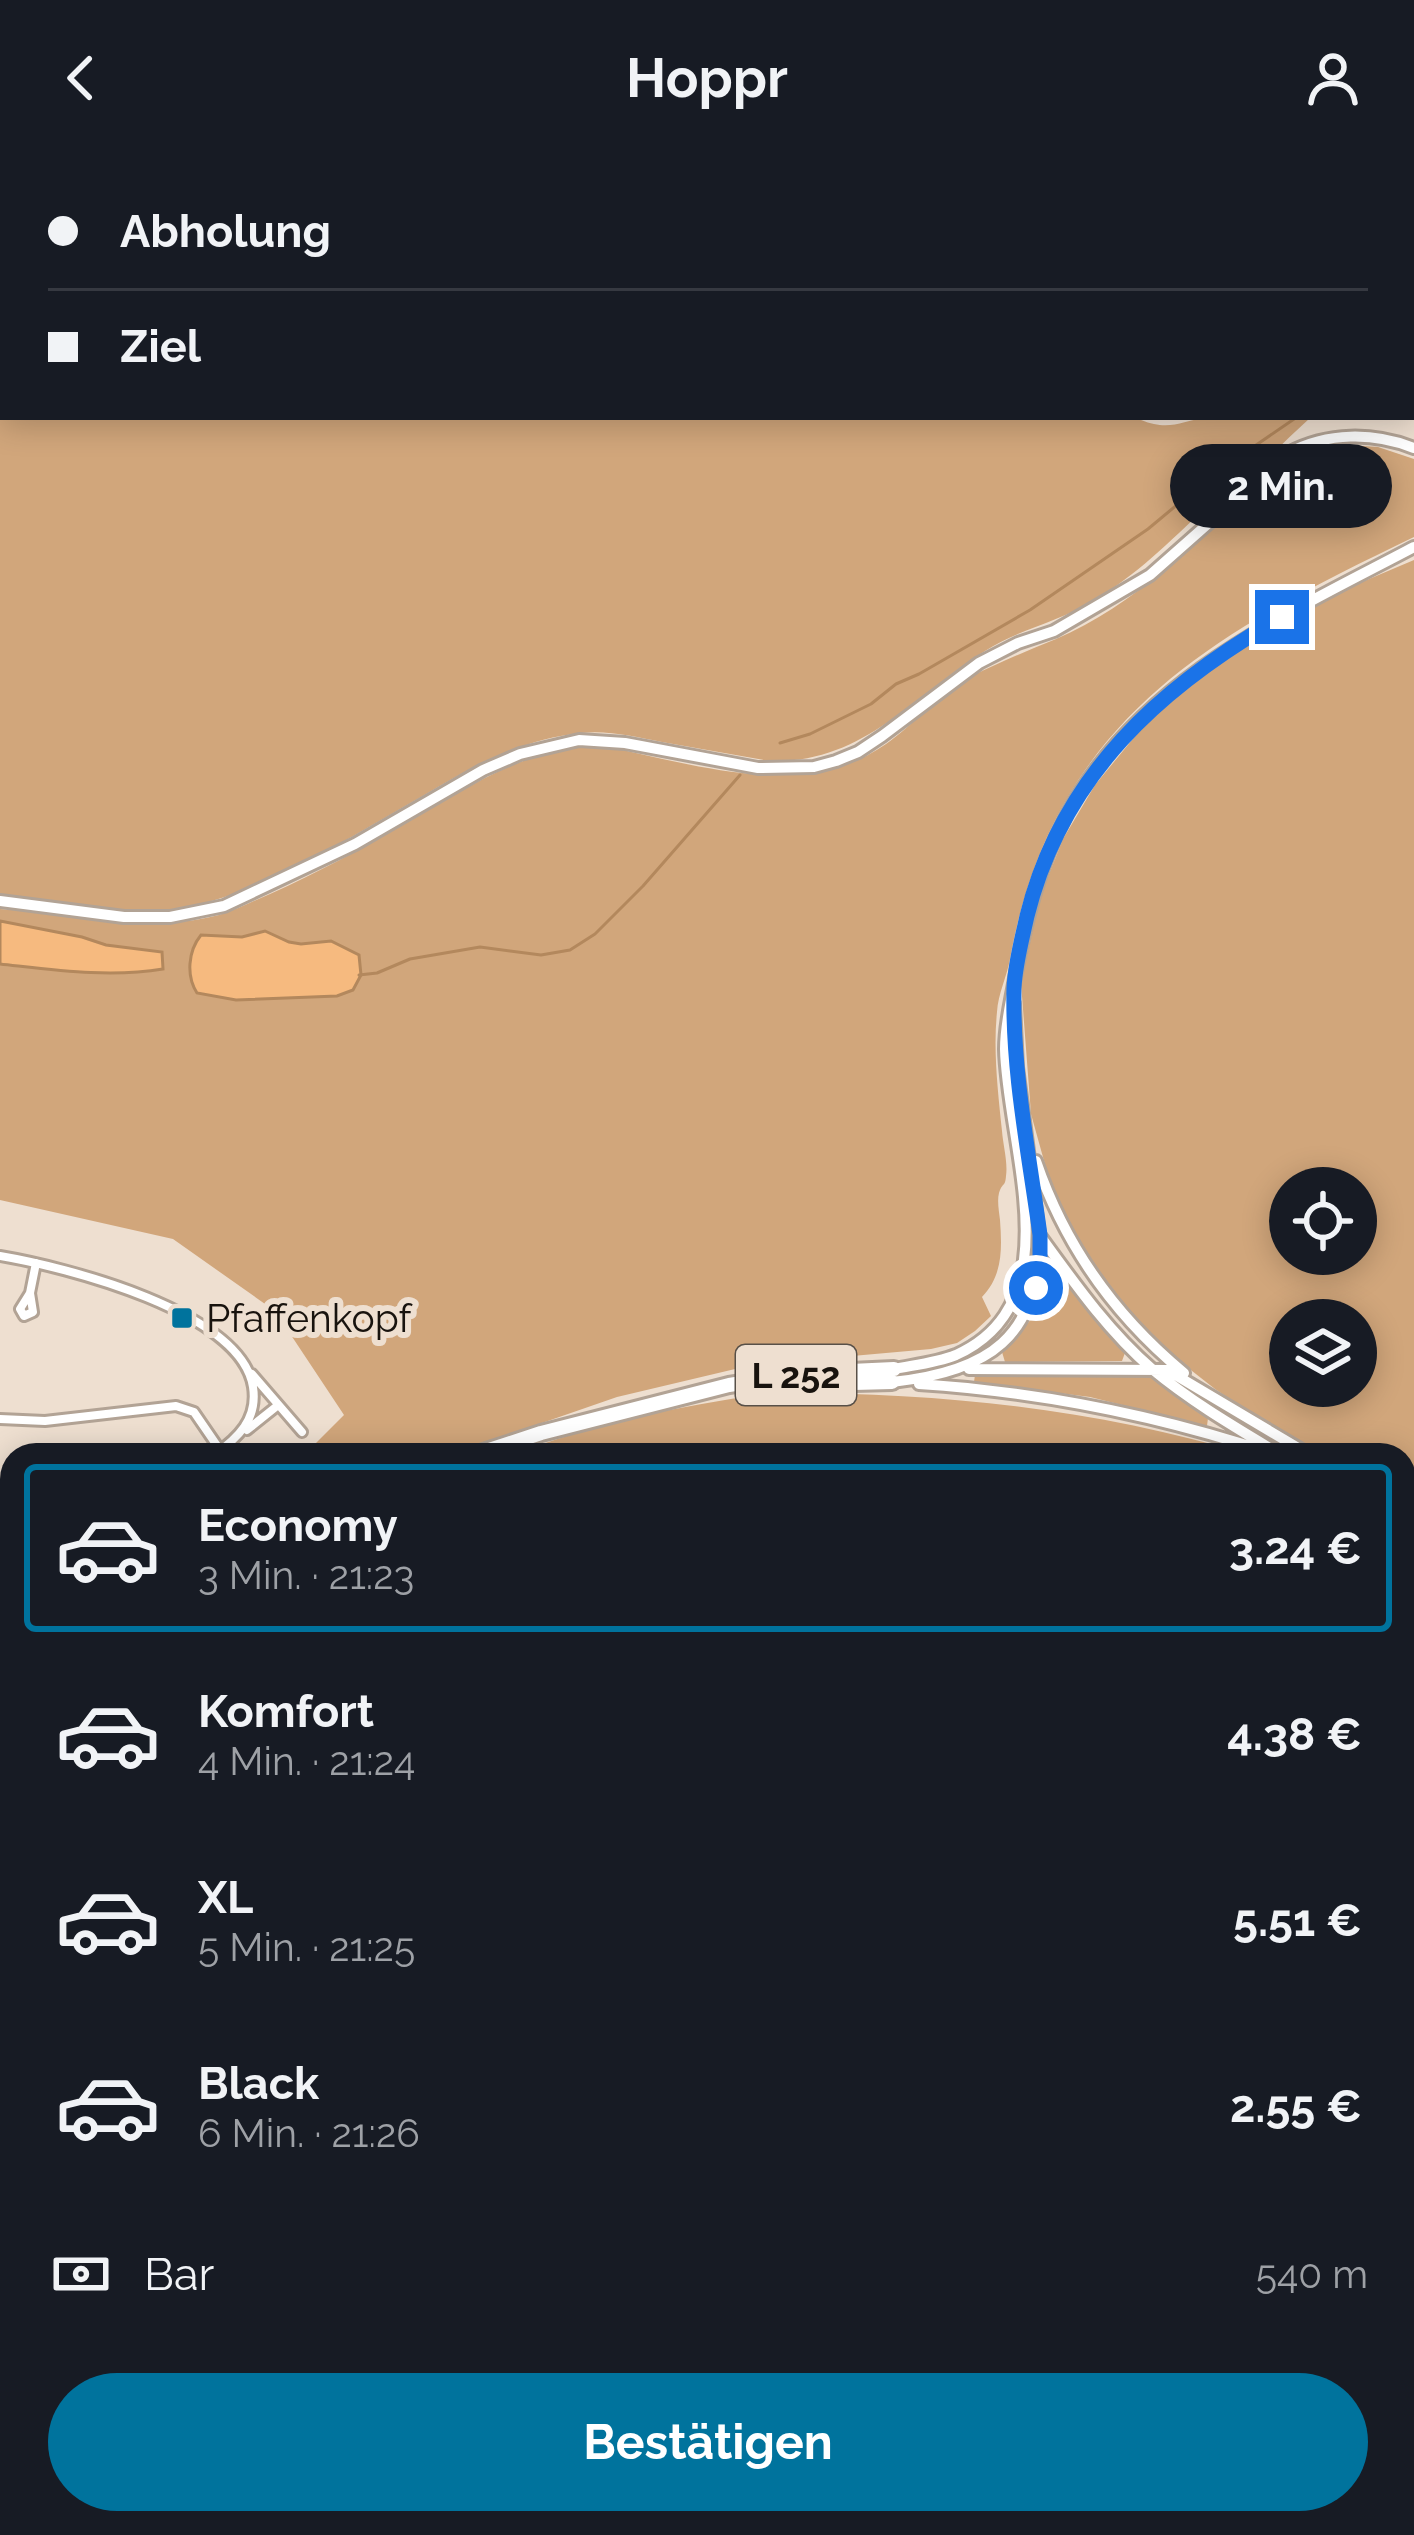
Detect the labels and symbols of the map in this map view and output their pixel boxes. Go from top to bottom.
callout: 2 Min. [1171,443,1393,527]
route end [1255,590,1309,644]
route start [1009,1261,1063,1315]
place label: Pfaffenkopf [206,1295,413,1341]
marker: Pfaffenkopf [169,1305,195,1331]
road number: L 252 [736,1345,856,1405]

